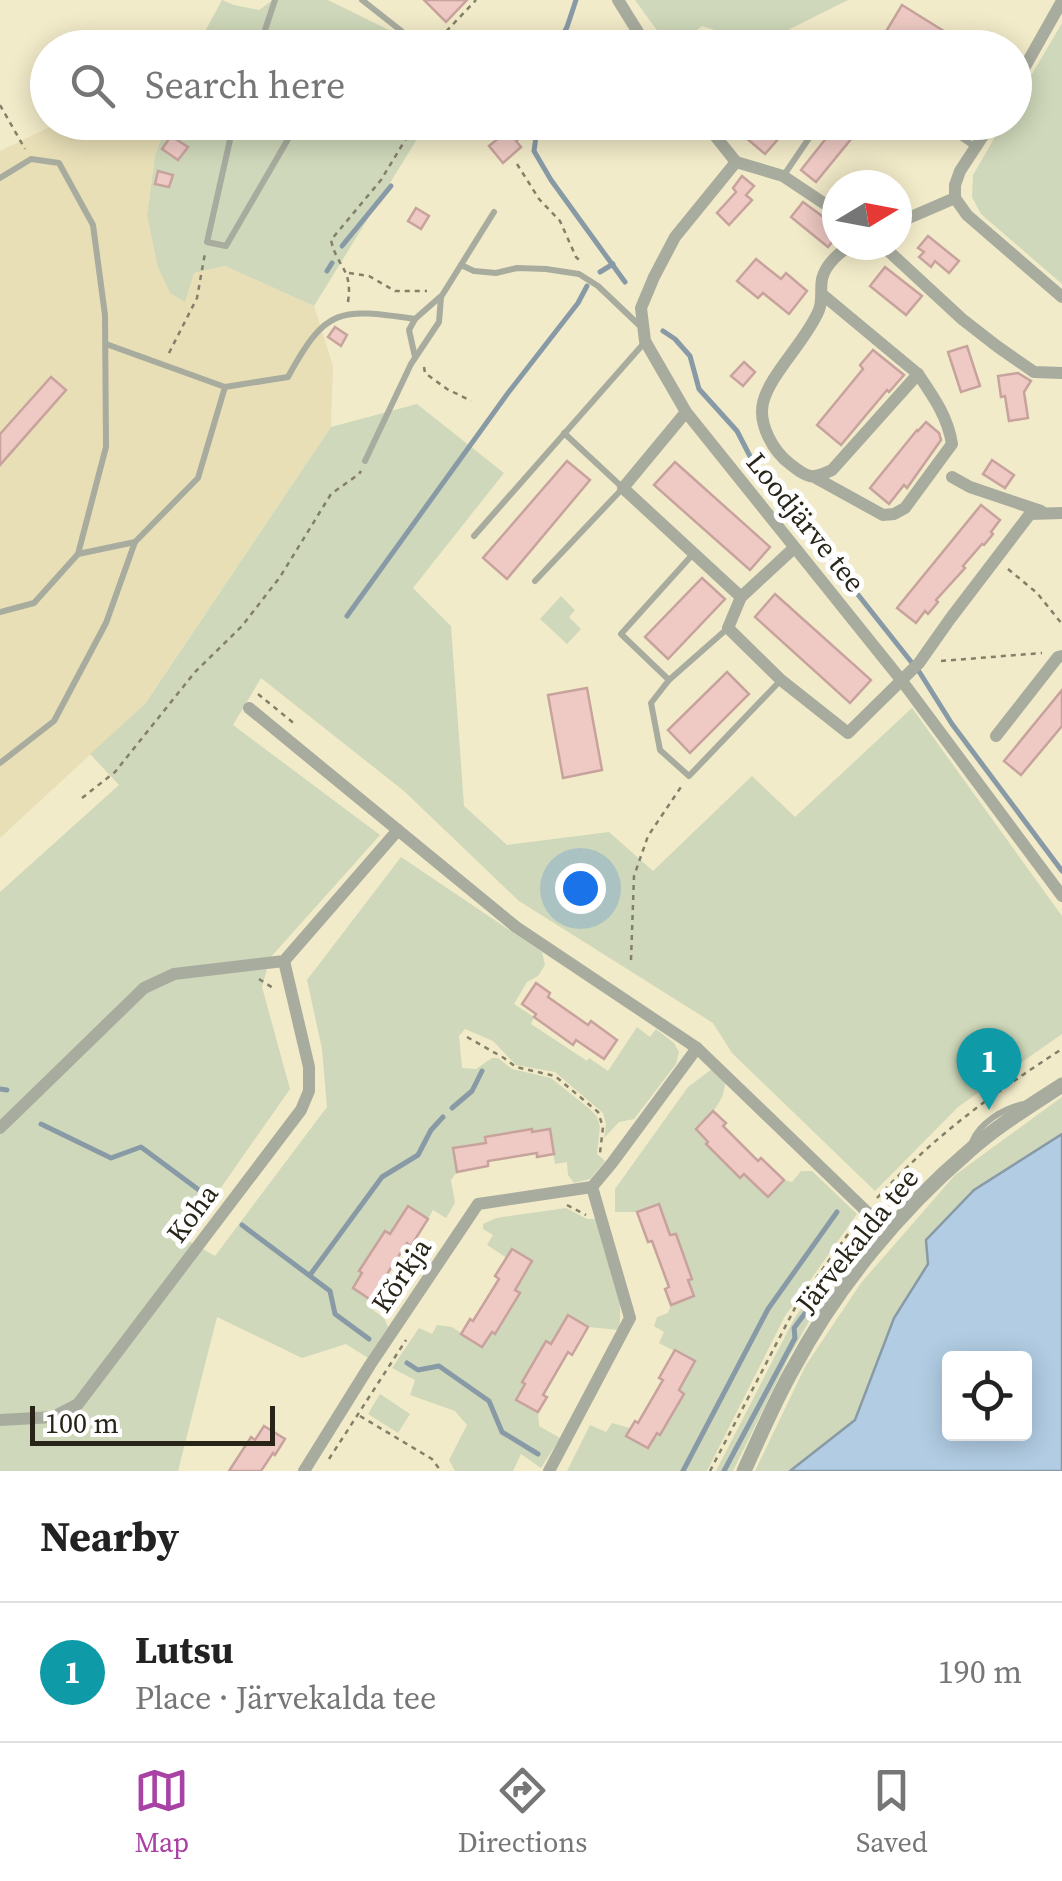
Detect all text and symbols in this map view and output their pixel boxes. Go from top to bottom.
search box [30,30,1032,140]
icon: search [65,58,120,113]
text: Search here [145,59,345,111]
north arrow [822,170,912,260]
street label: Loodjärve tee [738,444,874,600]
your location [555,863,606,914]
pin: 1 [956,1028,1022,1110]
street label: Järvekalda tee [786,1160,927,1321]
street label: Koha [157,1175,227,1250]
street label: Kõrkja [362,1230,440,1320]
map controls [942,1351,1032,1441]
button: locate [942,1351,1032,1441]
scale bar [30,1401,275,1446]
text: 100 m [45,1404,119,1442]
text: Nearby [40,1507,179,1565]
text: Lutsu [135,1624,234,1676]
text: 1 [64,1650,81,1694]
text: 190 m [938,1650,1022,1694]
text: Place · Järvekalda tee [135,1676,436,1720]
tab: Map [134,1763,189,1861]
tab: Directions [458,1763,587,1861]
tab: Saved [856,1763,928,1861]

